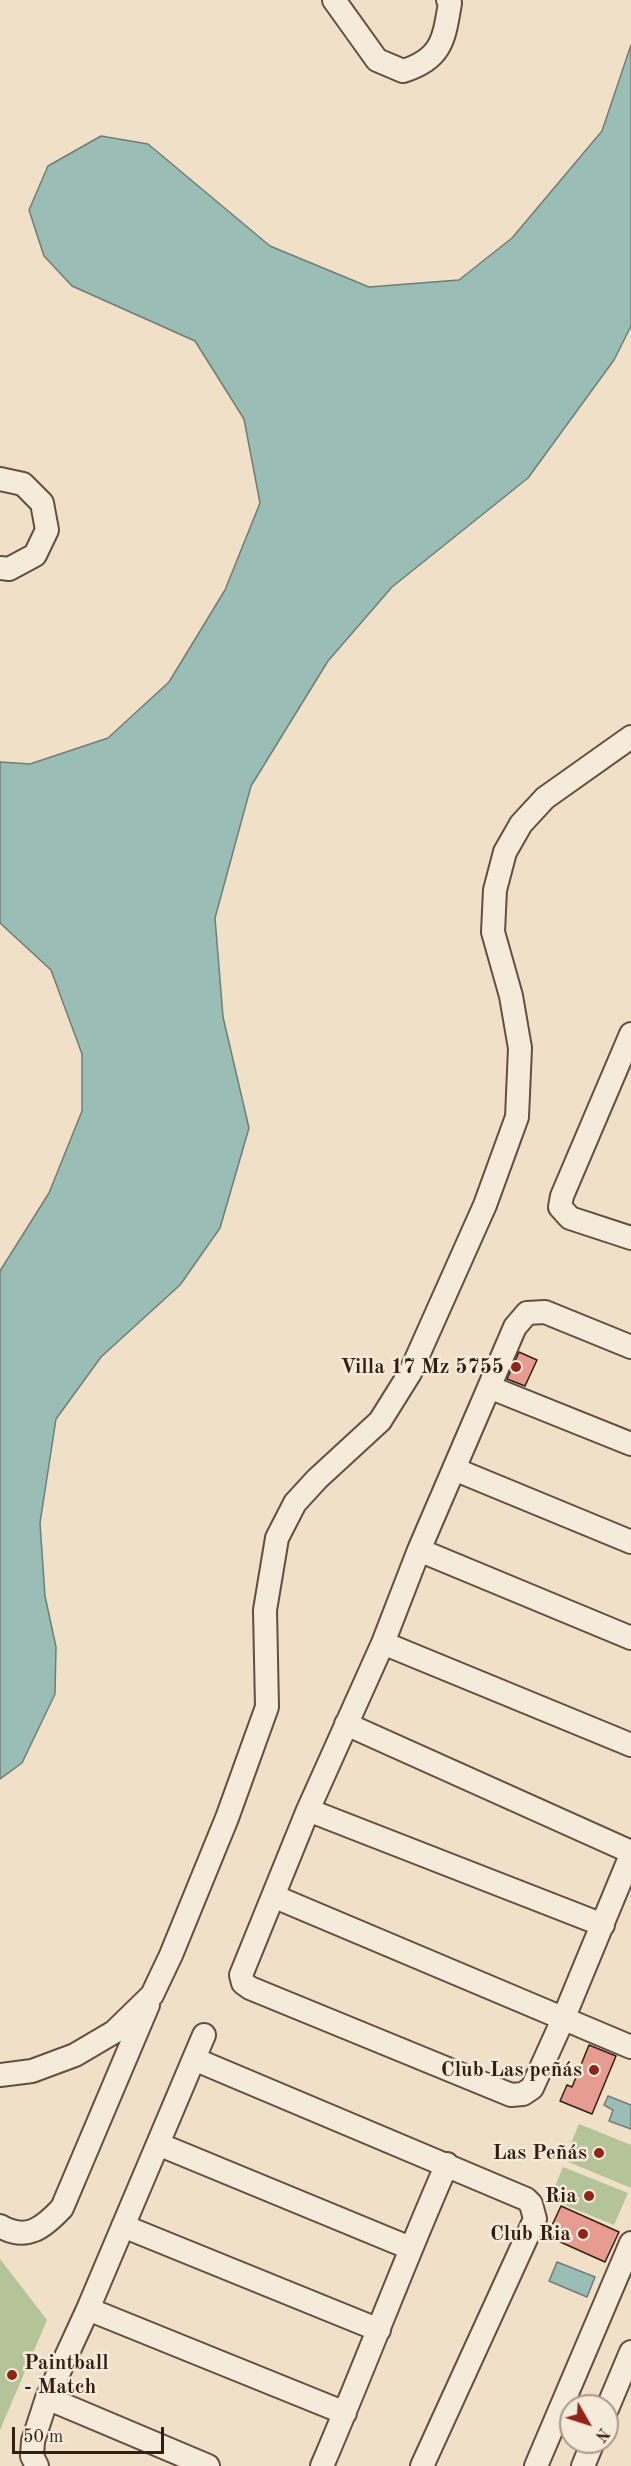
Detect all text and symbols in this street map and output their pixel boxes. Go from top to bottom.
place label: Villa 17 Mz 5755 [340,1354,504,1380]
marker: Villa 17 Mz 5755 [509,1360,523,1374]
place label: Club Las peñás [441,2057,582,2083]
marker: Club Las peñás [587,2063,601,2077]
place label: Las Peñás [492,2140,587,2166]
marker: Las Peñás [592,2146,606,2160]
place label: Ria [545,2183,577,2209]
marker: Ria [582,2189,596,2203]
place label: Club Ria [490,2221,571,2247]
marker: Club Ria [576,2227,590,2241]
place label: Paintball - Match [24,2350,109,2400]
marker: Paintball - Match [5,2368,19,2382]
north arrow [559,2394,619,2454]
scale bar [15,2415,166,2453]
text: N [591,2424,612,2444]
text: 50 m [23,2428,63,2446]

